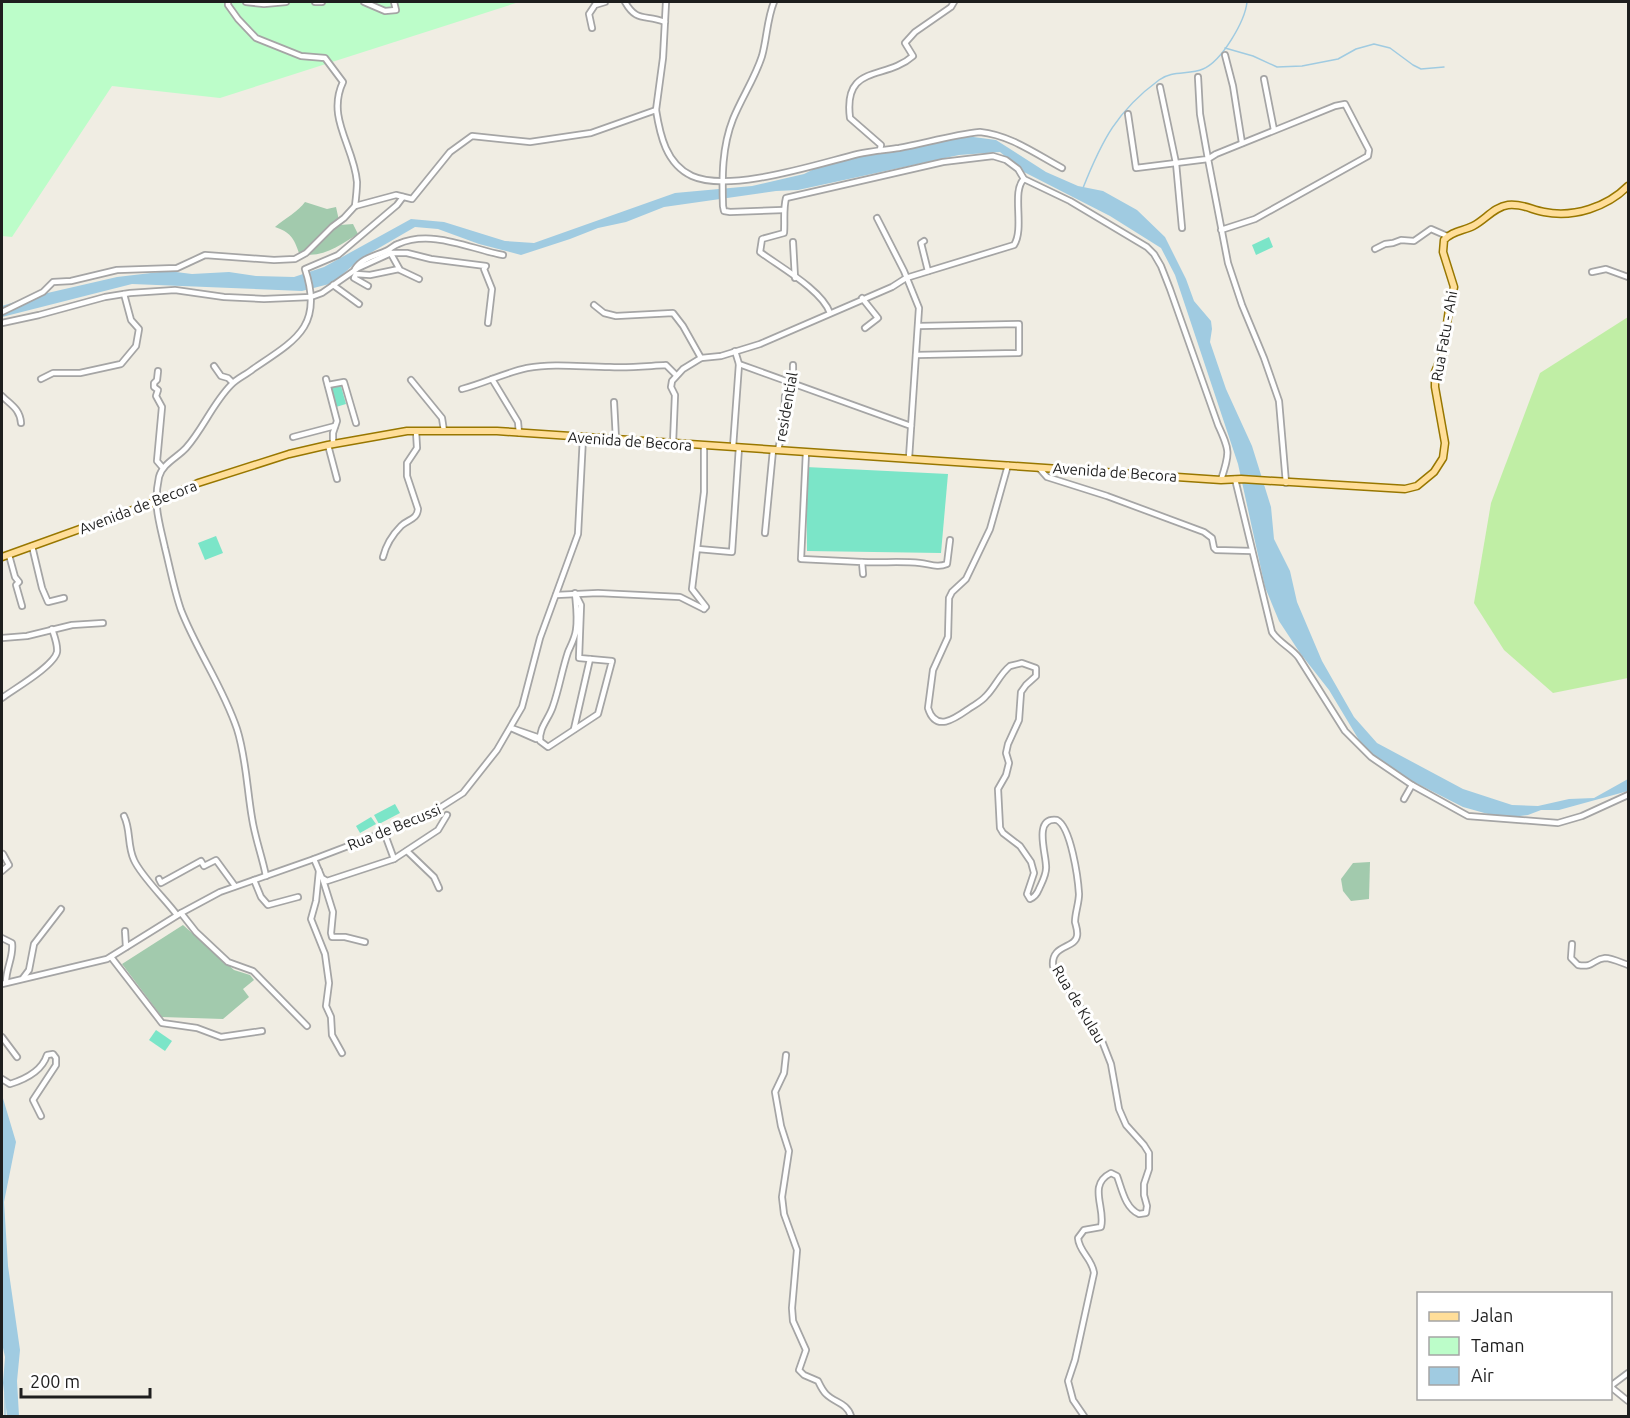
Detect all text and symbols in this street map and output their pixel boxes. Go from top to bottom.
street label: Rua Fatu - Ahi [1428,289,1460,383]
street label: residential [771,371,801,443]
street label: Avenida de Becora [567,428,693,454]
street label: Avenida de Becora [1052,459,1178,485]
street label: Avenida de Becora [77,477,199,537]
street label: Rua de Becussi [345,800,443,854]
street label: Rua de Kulau [1049,962,1109,1046]
legend [1417,1292,1612,1400]
text: Jalan [1471,1305,1513,1325]
text: Taman [1471,1335,1525,1355]
scale bar [21,1361,150,1399]
text: Air [1471,1365,1494,1385]
text: 200 m [30,1371,80,1391]

